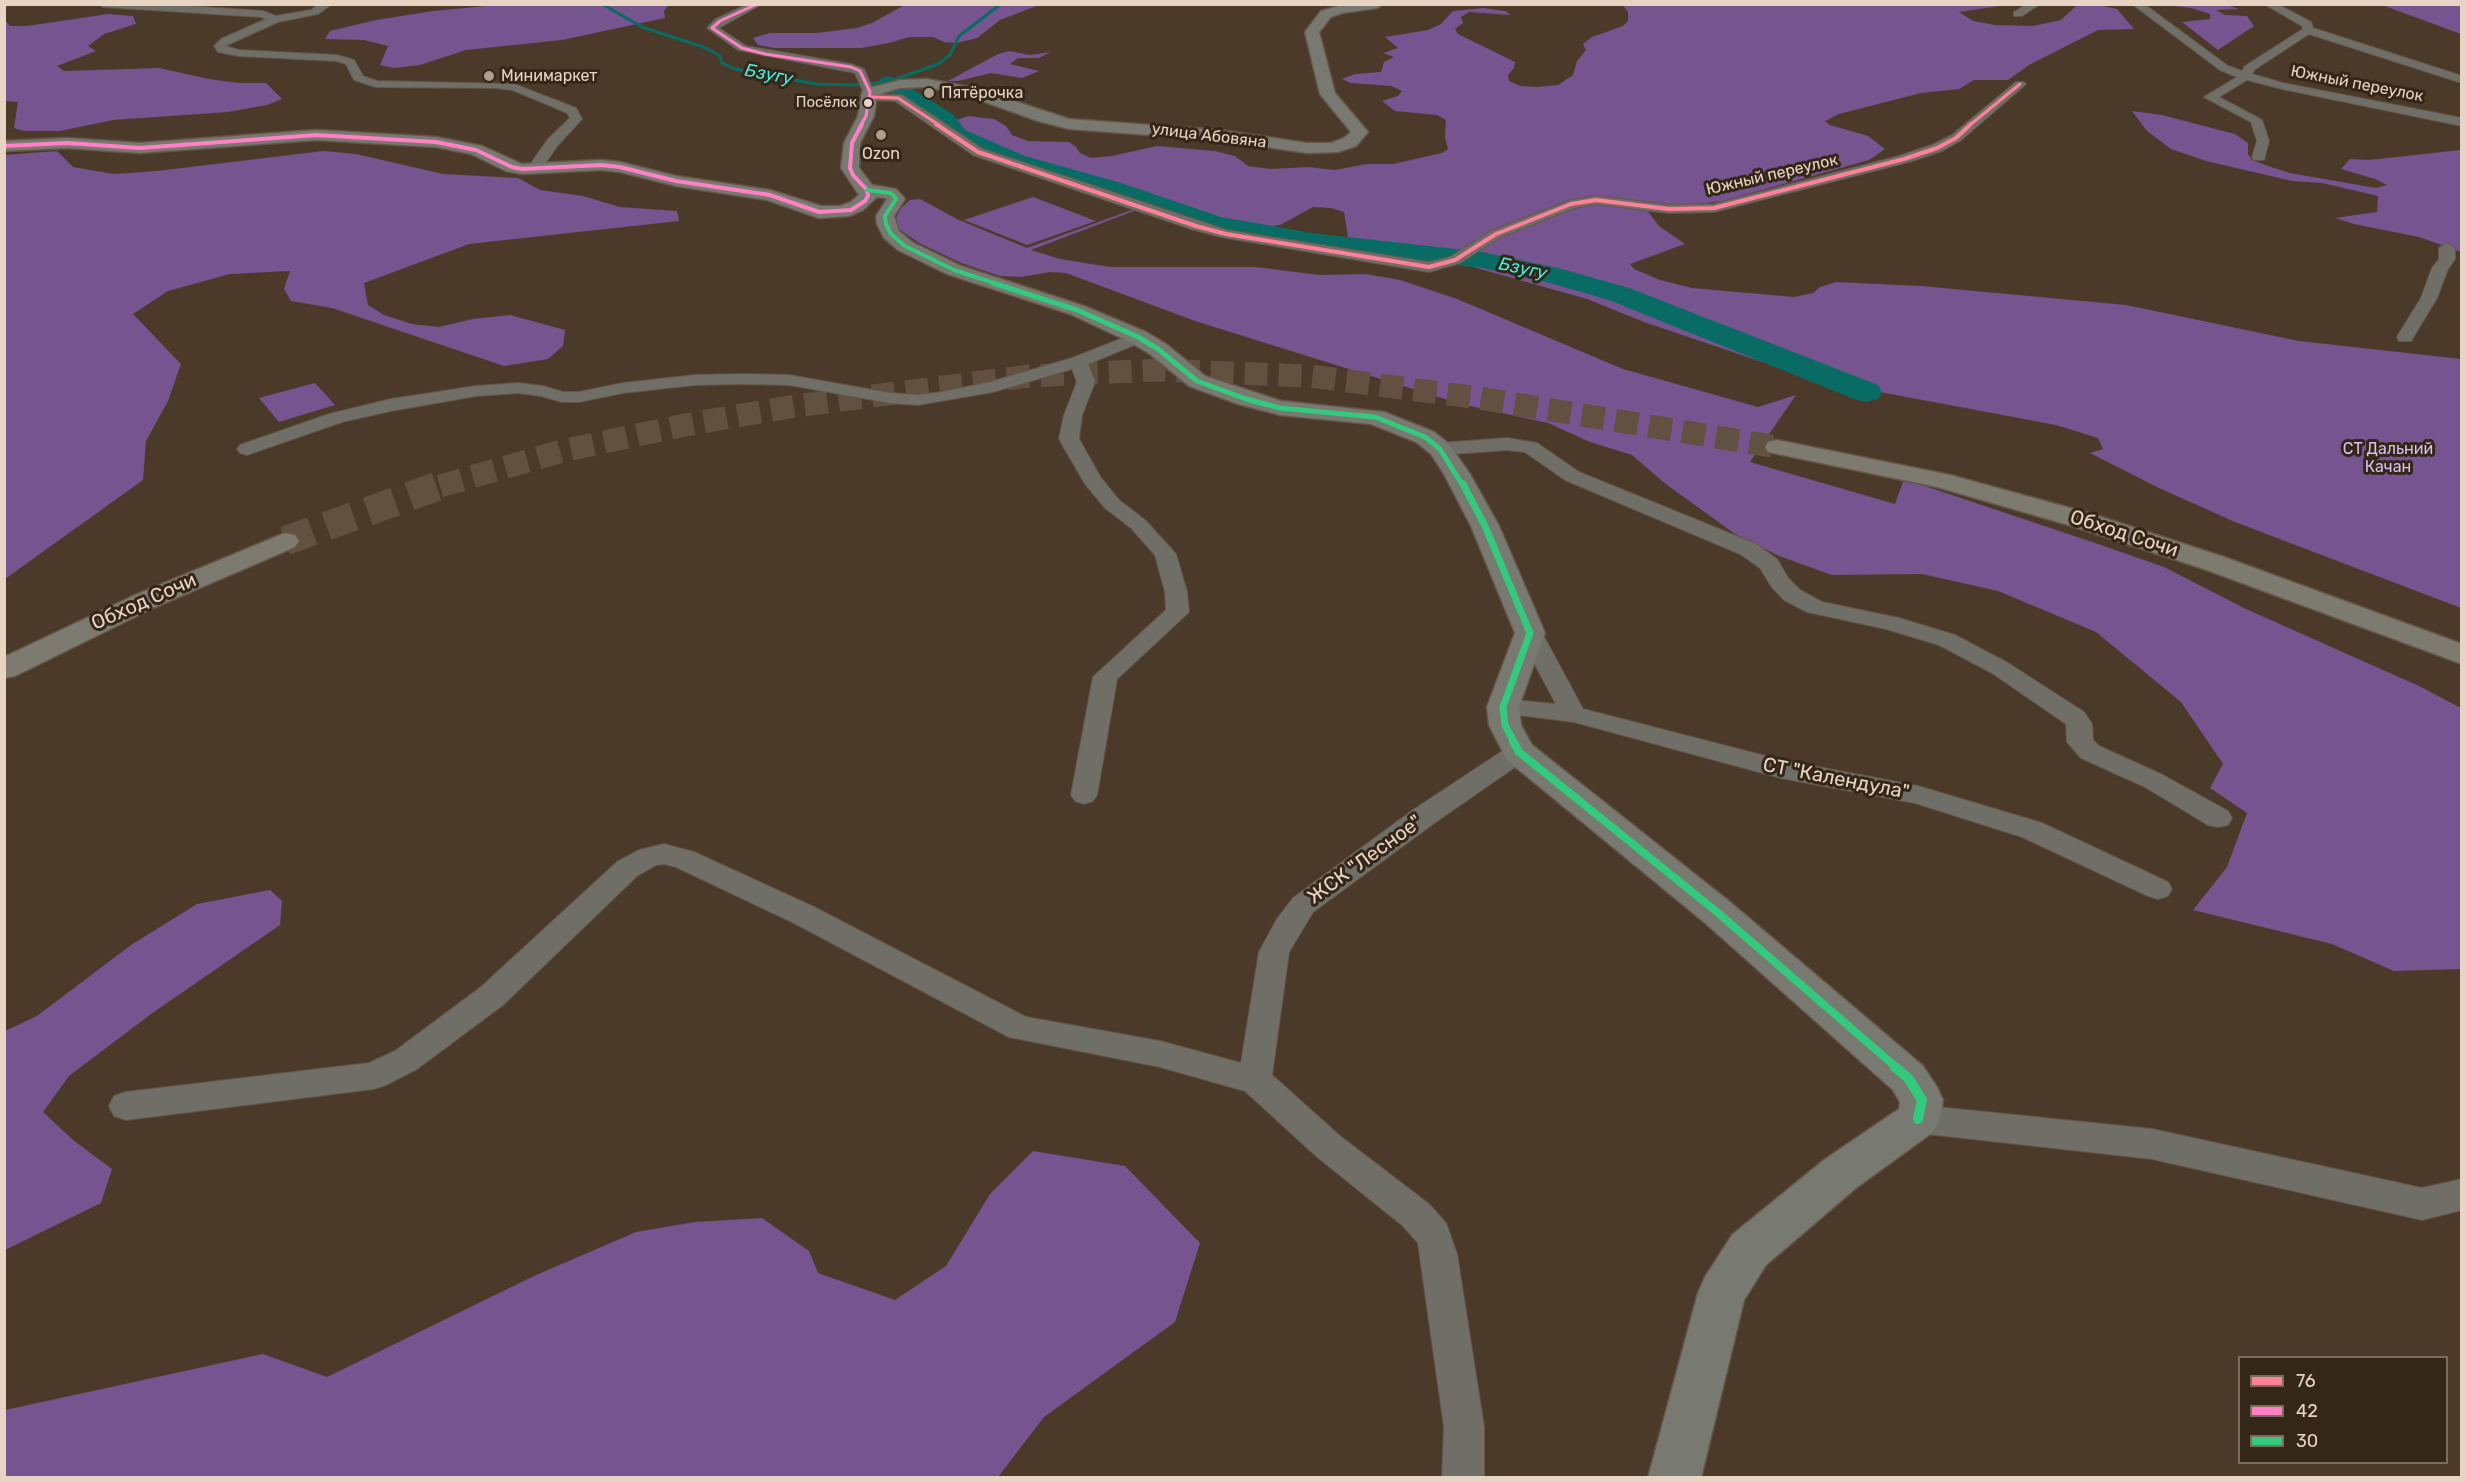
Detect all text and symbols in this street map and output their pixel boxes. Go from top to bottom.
water label: Бзугу [743,60,795,90]
street label: Южный переулок [2289,62,2425,106]
place label: Минимаркет [501,66,598,86]
marker: Минимаркет [482,69,496,83]
place label: Пятёрочка [941,83,1023,103]
marker: Пятёрочка [922,86,936,100]
place label: Посёлок [796,94,857,112]
marker: Посёлок [862,97,874,109]
street label: улица Абовяна [1151,119,1267,153]
marker: Ozon [874,128,888,142]
place label: Ozon [862,144,900,164]
street label: Южный переулок [1704,151,1840,199]
water label: Бзугу [1497,253,1549,285]
park label: СТ Дальний Качан [2343,439,2433,477]
street label: Обход Сочи [2067,505,2181,563]
street label: Обход Сочи [88,568,200,636]
street label: СТ "Календула" [1761,753,1911,805]
street label: ЖСК "Лесное" [1303,810,1427,910]
legend [2238,1356,2448,1464]
text: 76 [2296,1370,2316,1392]
text: 42 [2296,1400,2318,1422]
text: 30 [2296,1430,2318,1452]

